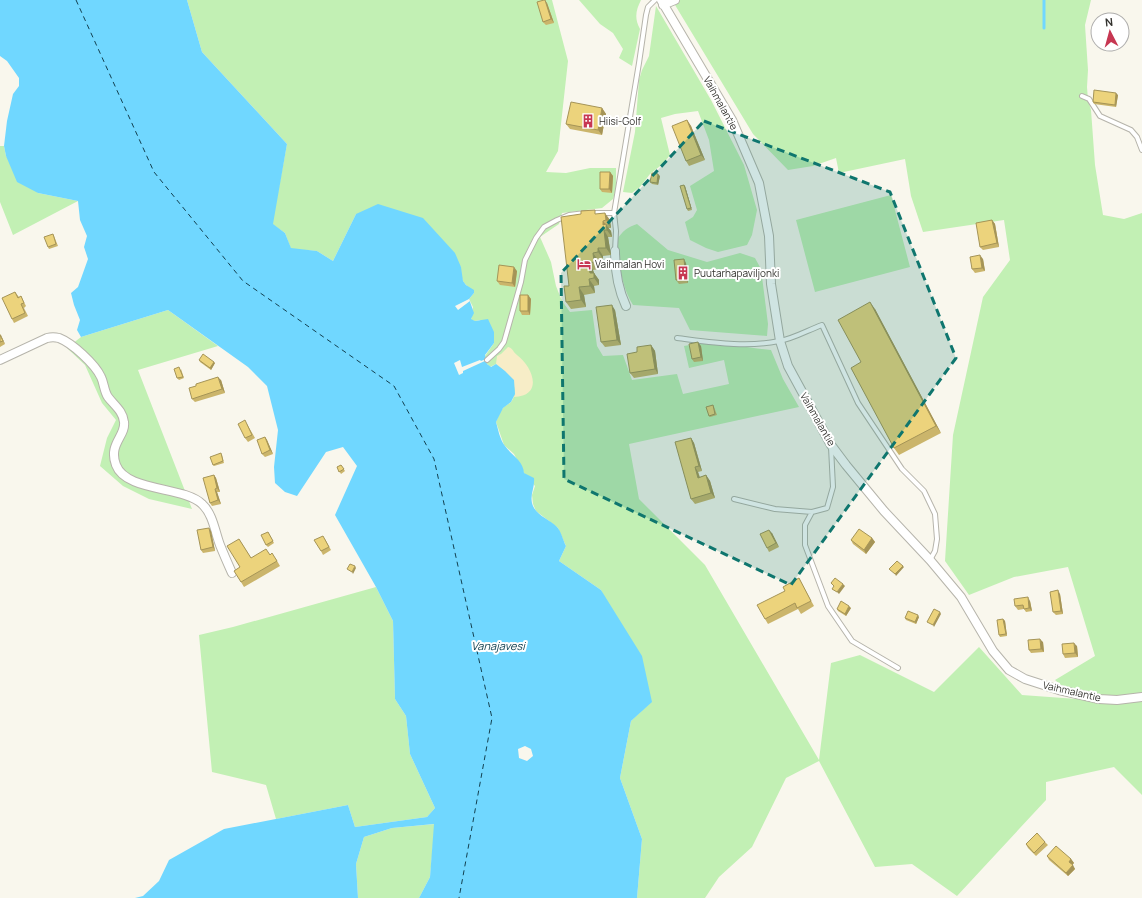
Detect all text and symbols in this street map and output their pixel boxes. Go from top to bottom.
north arrow [1090,12,1130,52]
text: N [1104,14,1114,29]
street label: Vaihmalantie [700,74,742,133]
building icon: Hiisi-Golf [580,113,596,129]
place label: Hiisi-Golf [599,114,642,128]
hotel icon: Vaihmalan Hovi [576,256,592,272]
place label: Vaihmalan Hovi [595,257,664,271]
building icon: Puutarhapaviljonki [675,265,691,281]
place label: Puutarhapaviljonki [694,266,779,280]
street label: Vaihmalantie [797,390,839,448]
water label: Vanajavesi [471,638,526,653]
street label: Vaihmalantie [1041,677,1103,705]

